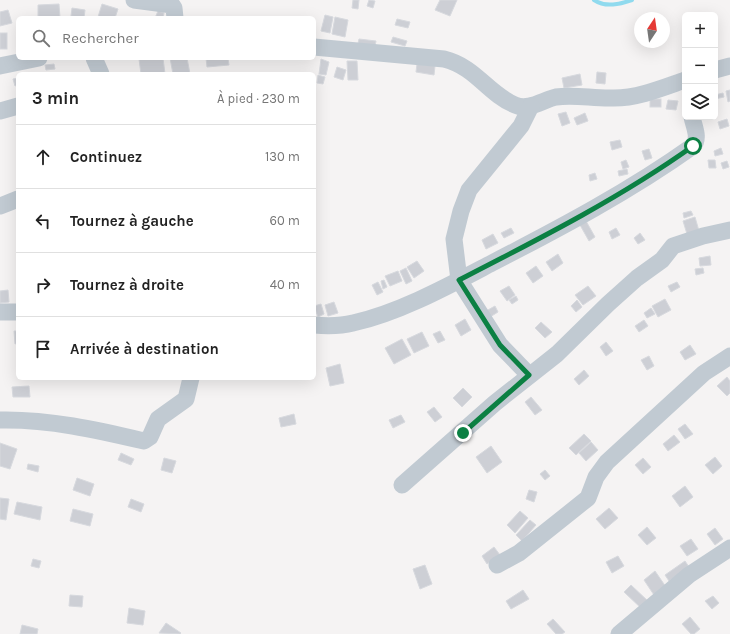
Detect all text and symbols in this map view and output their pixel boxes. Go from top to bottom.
north arrow [634,12,670,48]
map controls [682,12,718,120]
button: + [682,12,718,48]
search box [16,16,316,60]
icon: search [30,27,52,49]
text: Rechercher [62,29,139,47]
button: − [682,48,718,84]
button: layers [682,84,718,120]
text: 3 min [32,88,79,108]
text: À pied · 230 m [217,91,300,106]
route start [684,137,702,155]
icon: ahead [32,146,54,168]
text: Continuez [70,148,142,166]
text: 130 m [265,149,300,164]
icon: left [32,210,54,232]
text: Tournez à gauche [70,212,194,230]
text: 60 m [270,213,300,228]
icon: right [32,274,54,296]
text: Tournez à droite [70,276,184,294]
text: 40 m [270,277,300,292]
icon: arrive [32,338,54,360]
text: Arrivée à destination [70,340,219,358]
route end [454,424,472,442]

